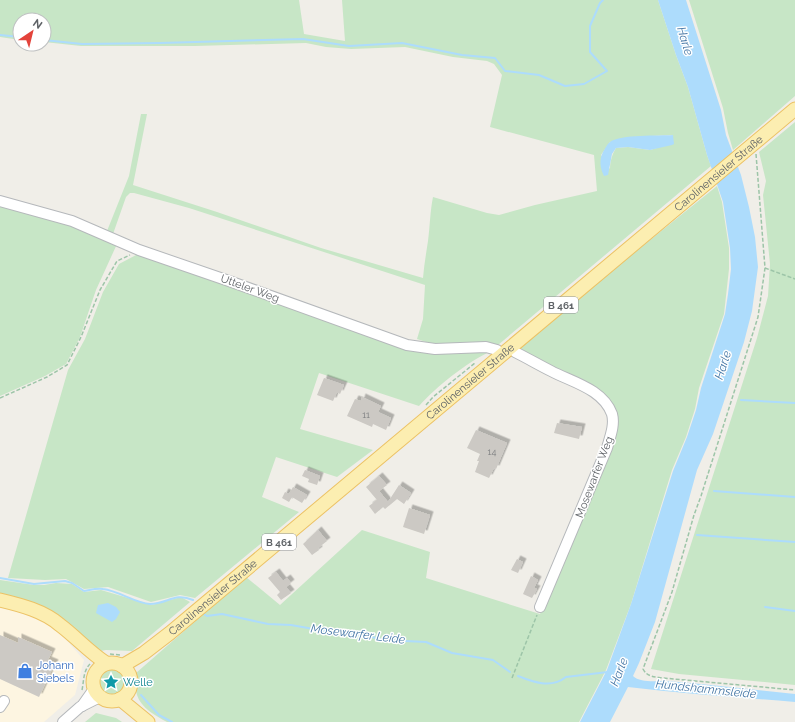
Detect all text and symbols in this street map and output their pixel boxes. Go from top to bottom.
north arrow [12,12,52,52]
text: N [30,16,45,32]
water label: Harle [674,25,696,58]
street label: Carolinensieler Straße [672,133,766,214]
street label: Utteler Weg [219,272,281,305]
road number: B 461 [544,297,578,313]
street label: Carolinensieler Straße [424,341,518,422]
water label: Harle [712,348,734,381]
house number: 11 [362,410,370,420]
street label: Mosewarfer Weg [573,435,616,520]
house number: 14 [488,447,496,457]
road number: B 461 [262,534,296,550]
street label: Carolinensieler Straße [166,557,260,638]
water label: Mosewarfer Leide [310,621,407,647]
water label: Harle [607,655,631,688]
place label: Johann Siebels [37,659,74,685]
shop icon: Johann Siebels [16,662,34,680]
place icon: Welle [102,673,120,691]
place label: Welle [123,676,153,689]
water label: Hundshammsleide [655,677,758,701]

